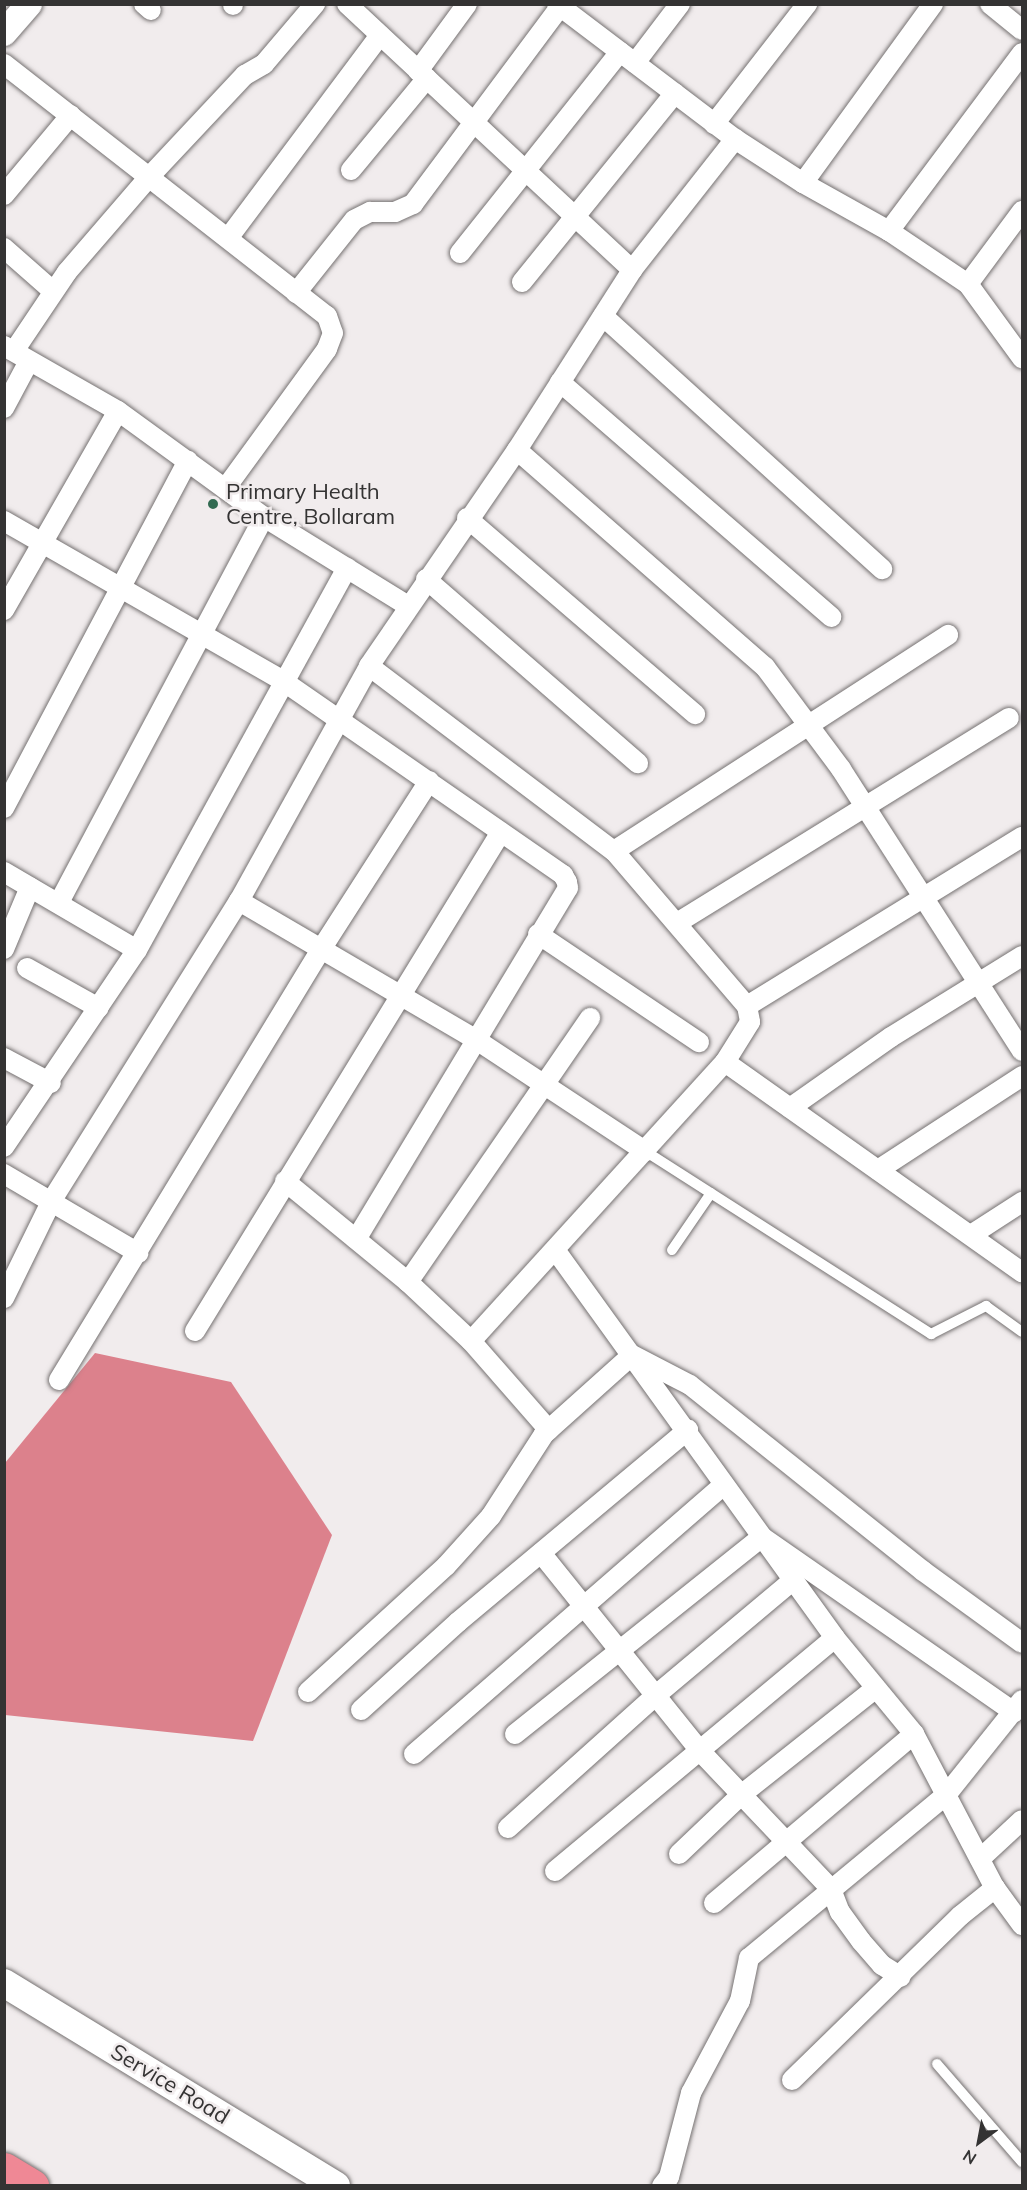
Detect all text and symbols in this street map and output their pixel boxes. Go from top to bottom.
place label: Primary Health Centre, Bollaram [226,478,395,530]
marker: Primary Health Centre, Bollaram [204,495,222,513]
street label: Service Road [106,2038,234,2130]
north arrow [949,2112,1009,2172]
text: N [959,2146,980,2169]

